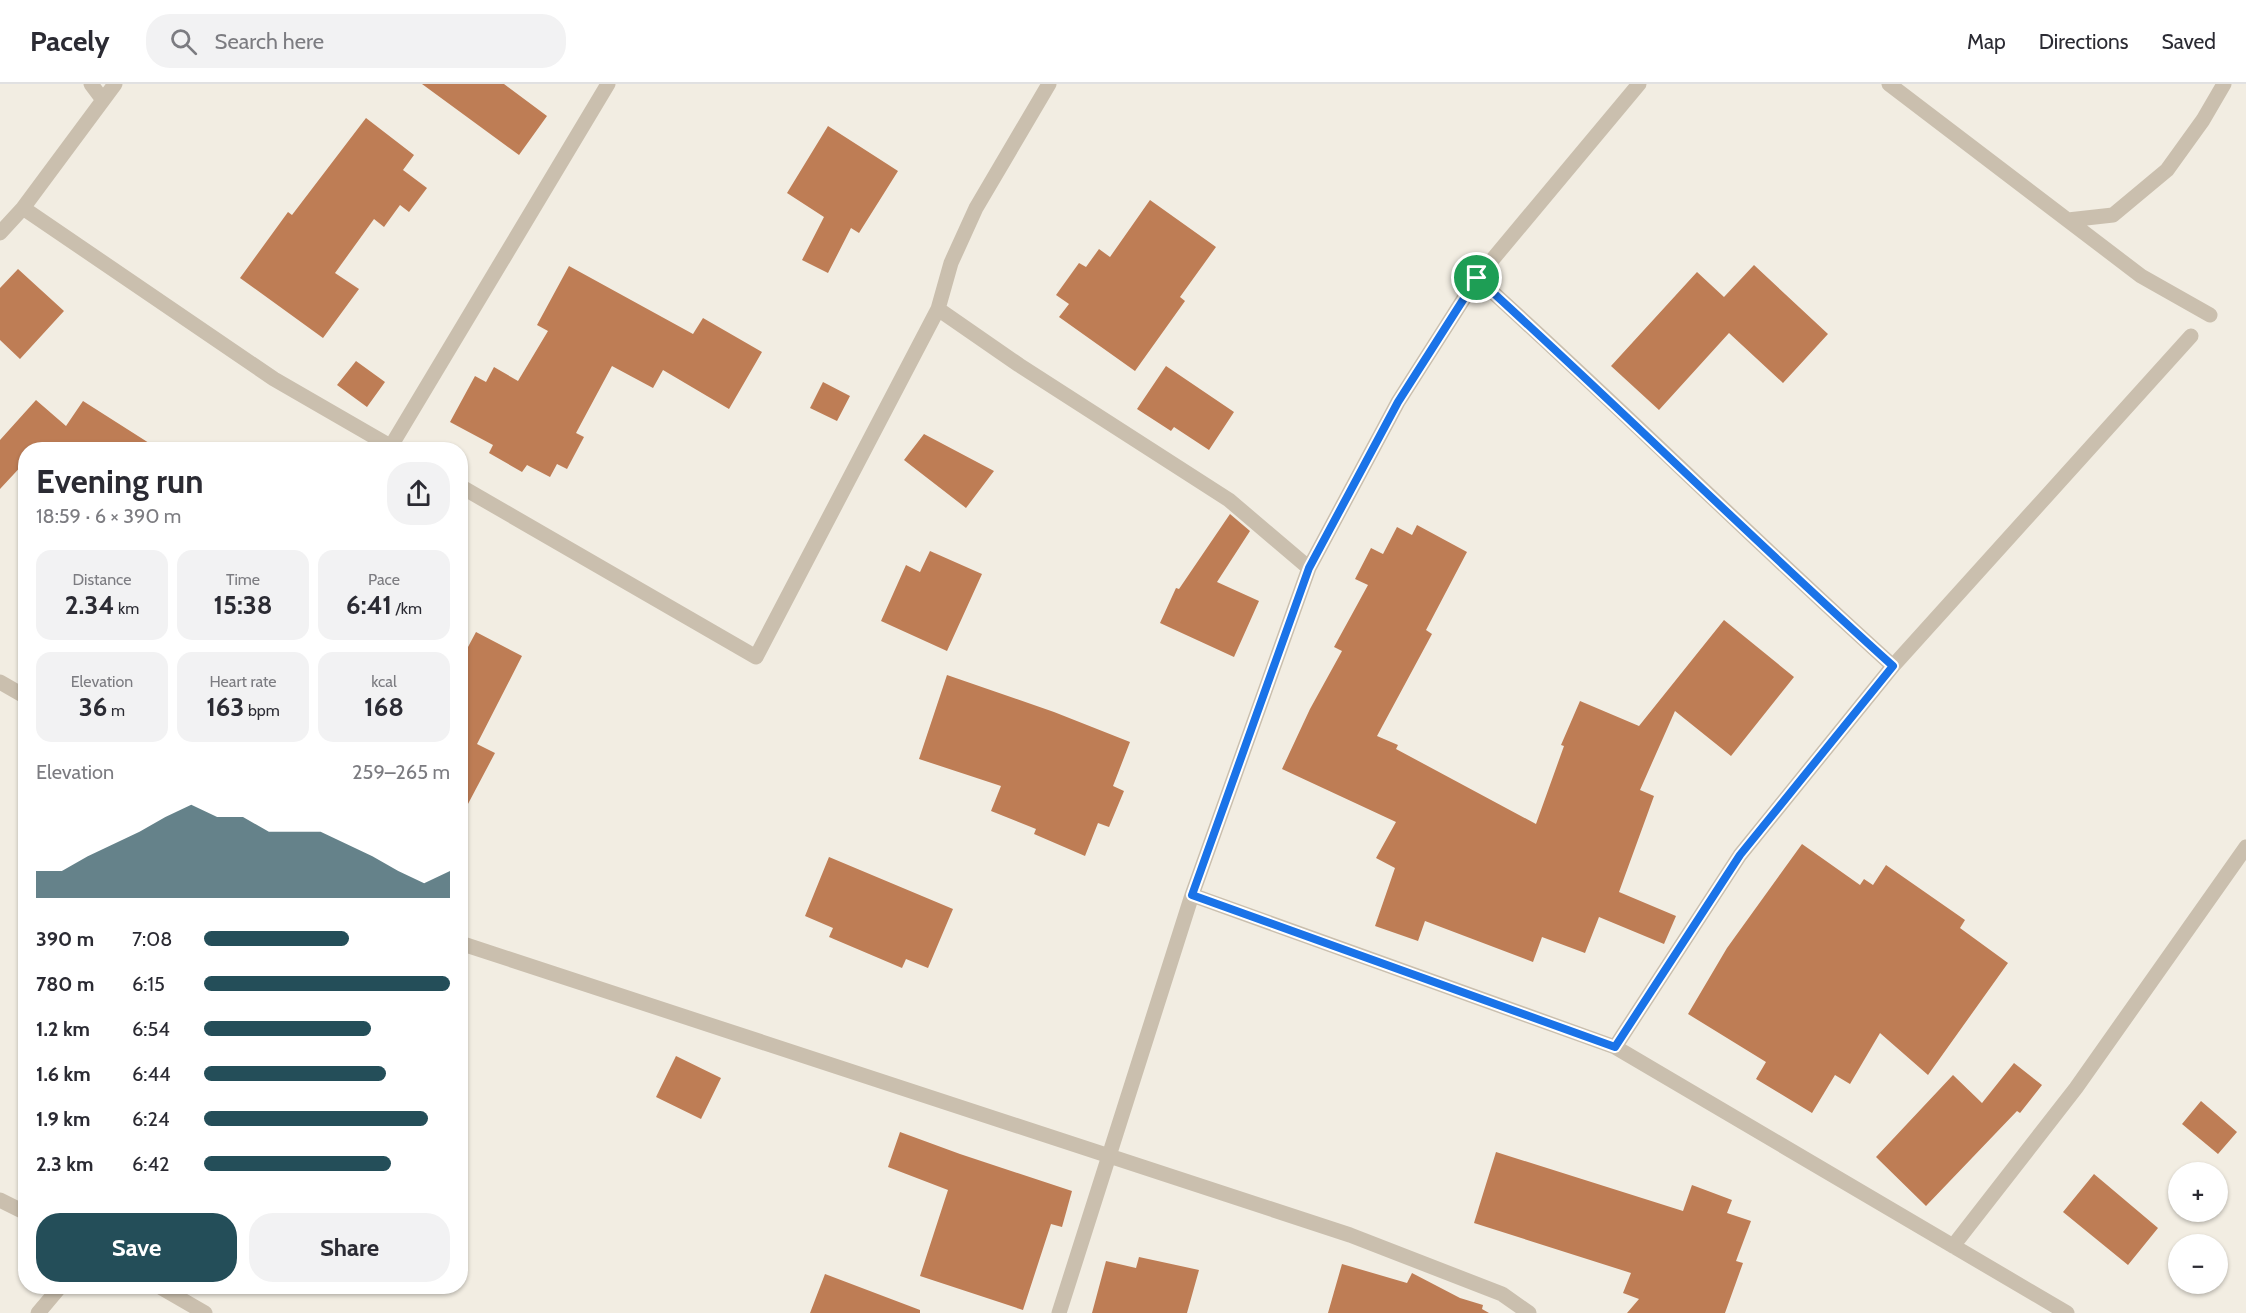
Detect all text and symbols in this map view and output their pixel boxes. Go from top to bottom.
search box [146,14,566,68]
text: Pacely [30,24,110,58]
icon: search [167,25,200,58]
text: Search here [215,28,324,55]
text: Map [1967,29,2006,54]
text: Directions [2039,29,2128,54]
text: Saved [2161,29,2216,54]
pin [1451,252,1502,303]
icon: arrive [1460,261,1493,294]
text: Evening run [36,461,203,501]
button: share [387,462,450,525]
text: 18:59 · 6 × 390 m [36,504,181,528]
text: Distance [73,570,131,589]
text: Time [226,570,260,589]
text: Pace [368,570,400,589]
text: 2.34 [65,589,114,621]
text: 15:38 [213,589,273,621]
text: 6:41 [346,589,392,621]
text: km [114,599,139,618]
text: /km [392,599,422,618]
text: Elevation [71,672,133,691]
text: Heart rate [210,672,276,691]
text: kcal [371,672,397,691]
text: 36 [79,691,108,723]
text: 163 [206,691,244,723]
text: 168 [364,691,404,723]
text: m [108,701,125,720]
text: bpm [244,701,280,720]
text: Elevation [36,760,114,784]
text: 259–265 m [352,760,450,784]
text: 390 m [36,927,94,951]
text: 7:08 [132,927,172,951]
text: 780 m [36,972,94,996]
text: 6:15 [132,972,165,996]
text: 1.2 km [36,1017,90,1041]
text: 6:54 [132,1017,170,1041]
text: 1.6 km [36,1062,91,1086]
text: 6:44 [132,1062,171,1086]
text: 1.9 km [36,1107,90,1131]
text: 6:24 [132,1107,170,1131]
text: 2.3 km [36,1152,93,1176]
text: 6:42 [132,1152,170,1176]
map controls [2168,1162,2228,1294]
button: + [2168,1162,2228,1222]
button: Save [36,1213,237,1282]
button: Share [249,1213,450,1282]
button: − [2168,1234,2228,1294]

